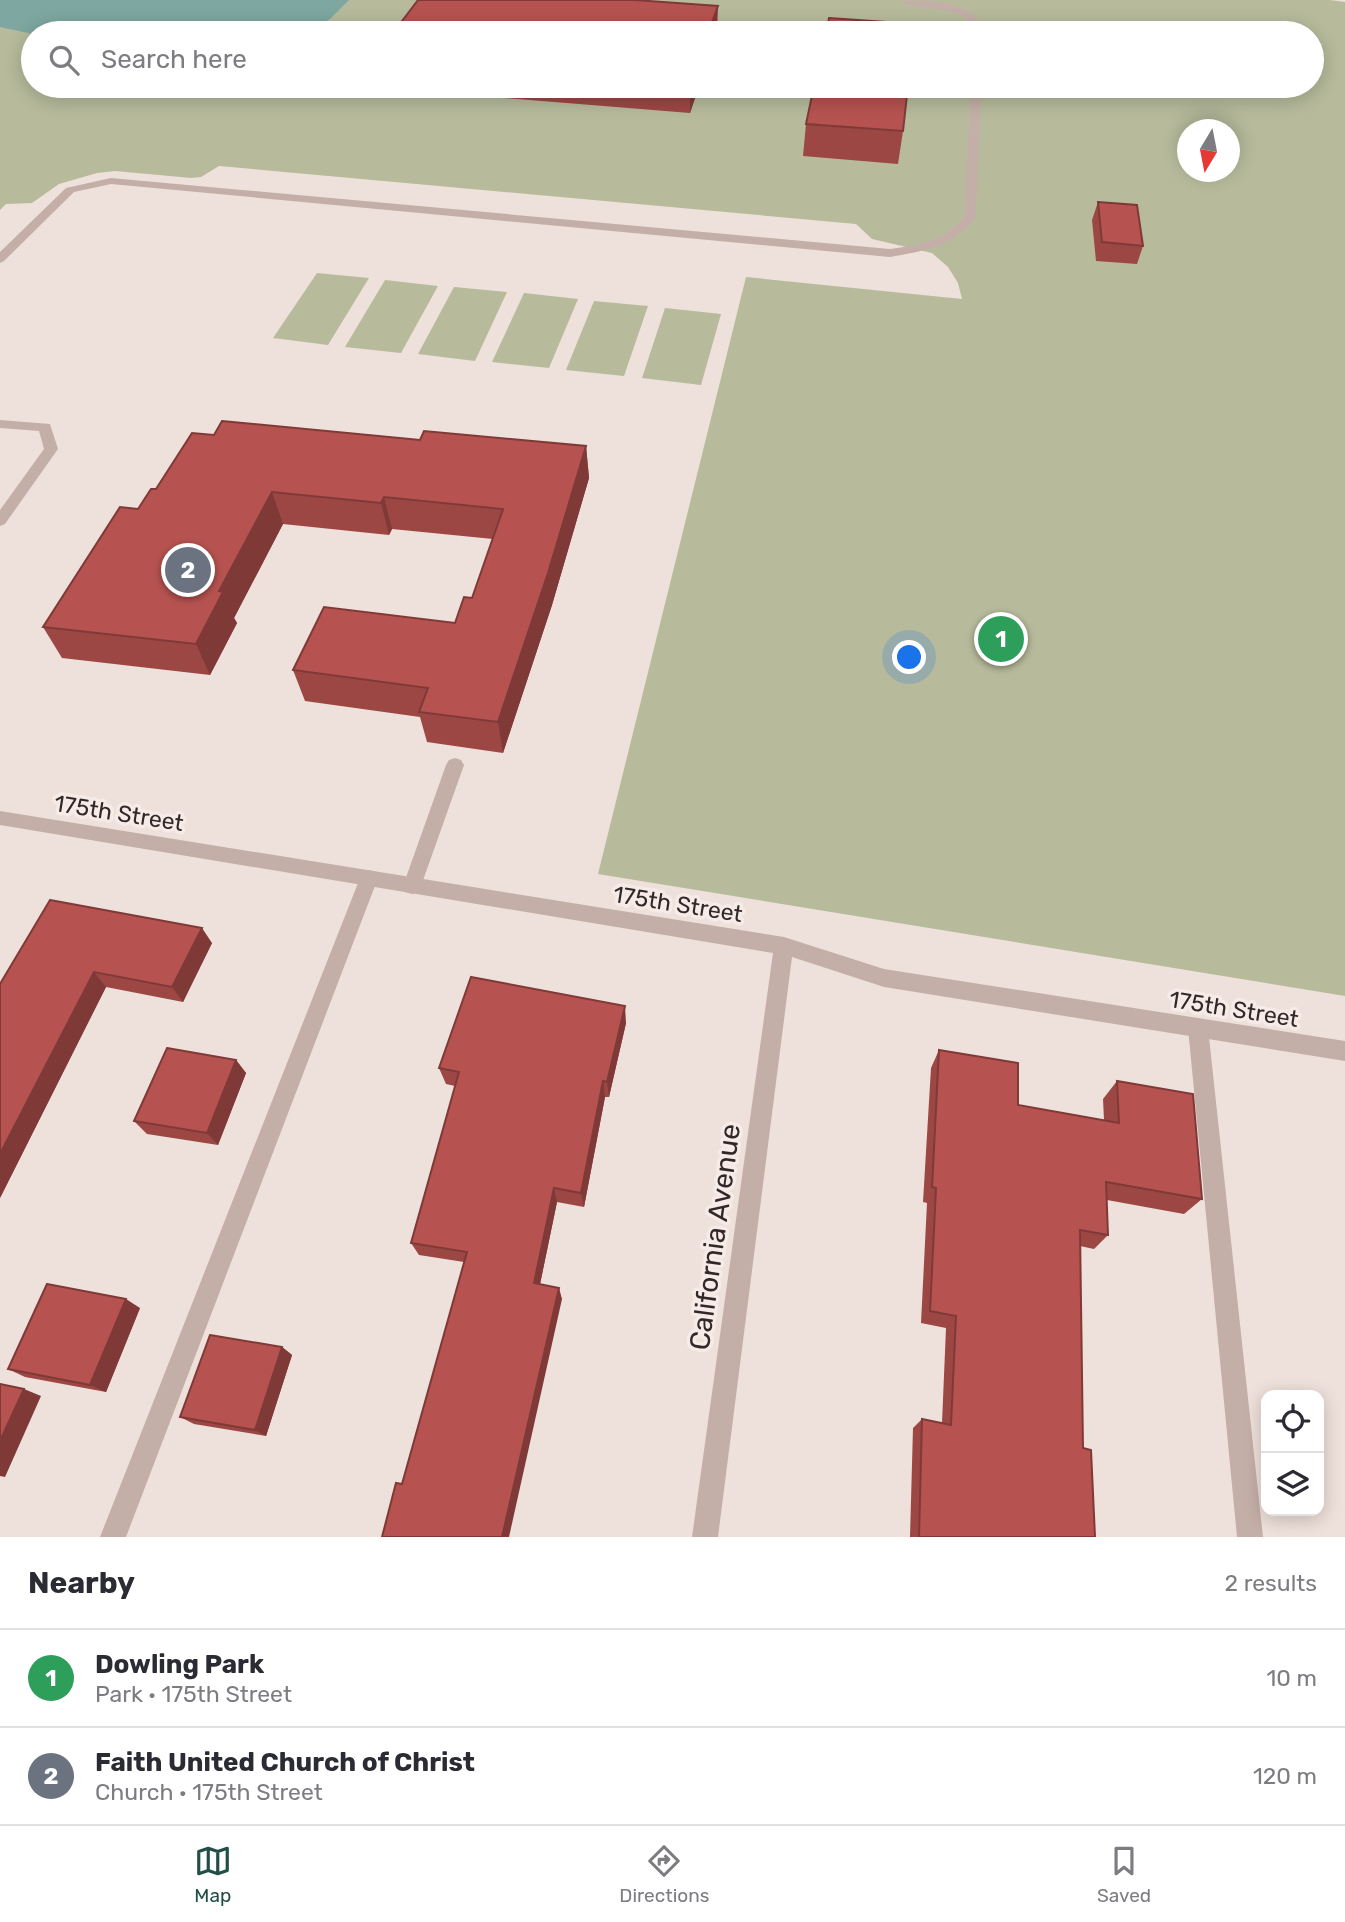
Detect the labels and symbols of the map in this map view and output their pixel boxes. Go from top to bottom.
north arrow [1177,119,1240,182]
pin: 2 [165,544,211,596]
pin: 1 [978,613,1024,665]
your location [892,640,926,674]
street label: 175th Street [52,789,186,837]
street label: 175th Street [611,880,745,928]
street label: 175th Street [1167,985,1301,1033]
street label: California Avenue [683,1122,747,1352]

